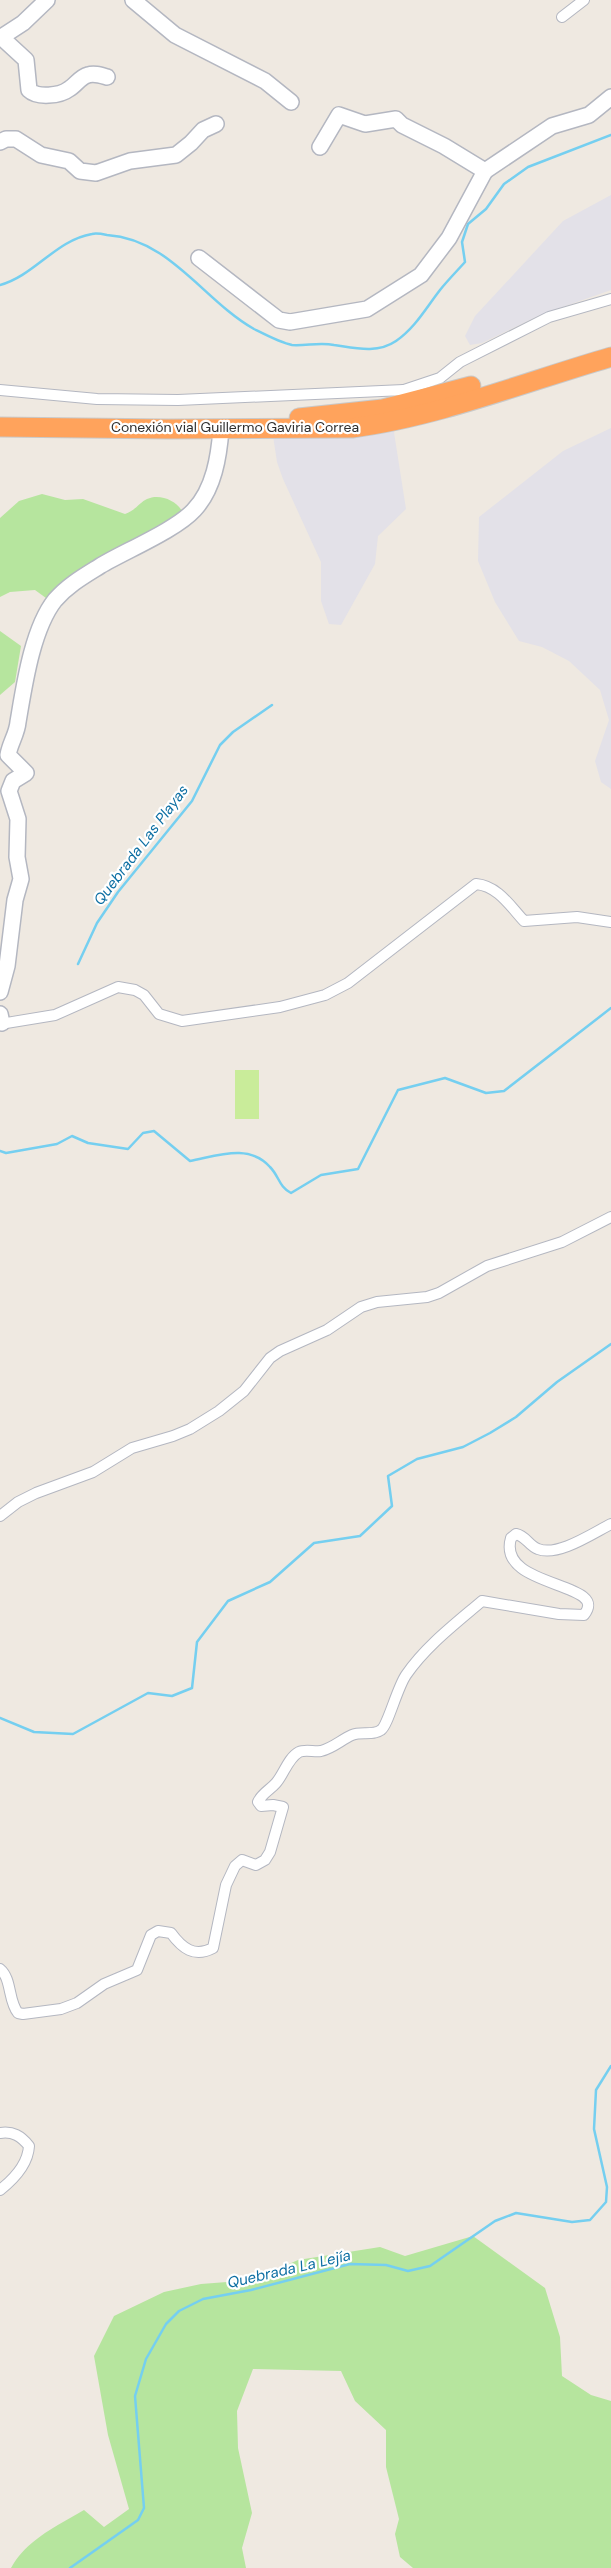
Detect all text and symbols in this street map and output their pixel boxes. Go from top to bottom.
street label: Conexión vial Guillermo Gaviria Correa [111,418,359,436]
water label: Quebrada Las Playas [89,781,193,909]
water label: Quebrada La Lejía [225,2245,353,2293]

